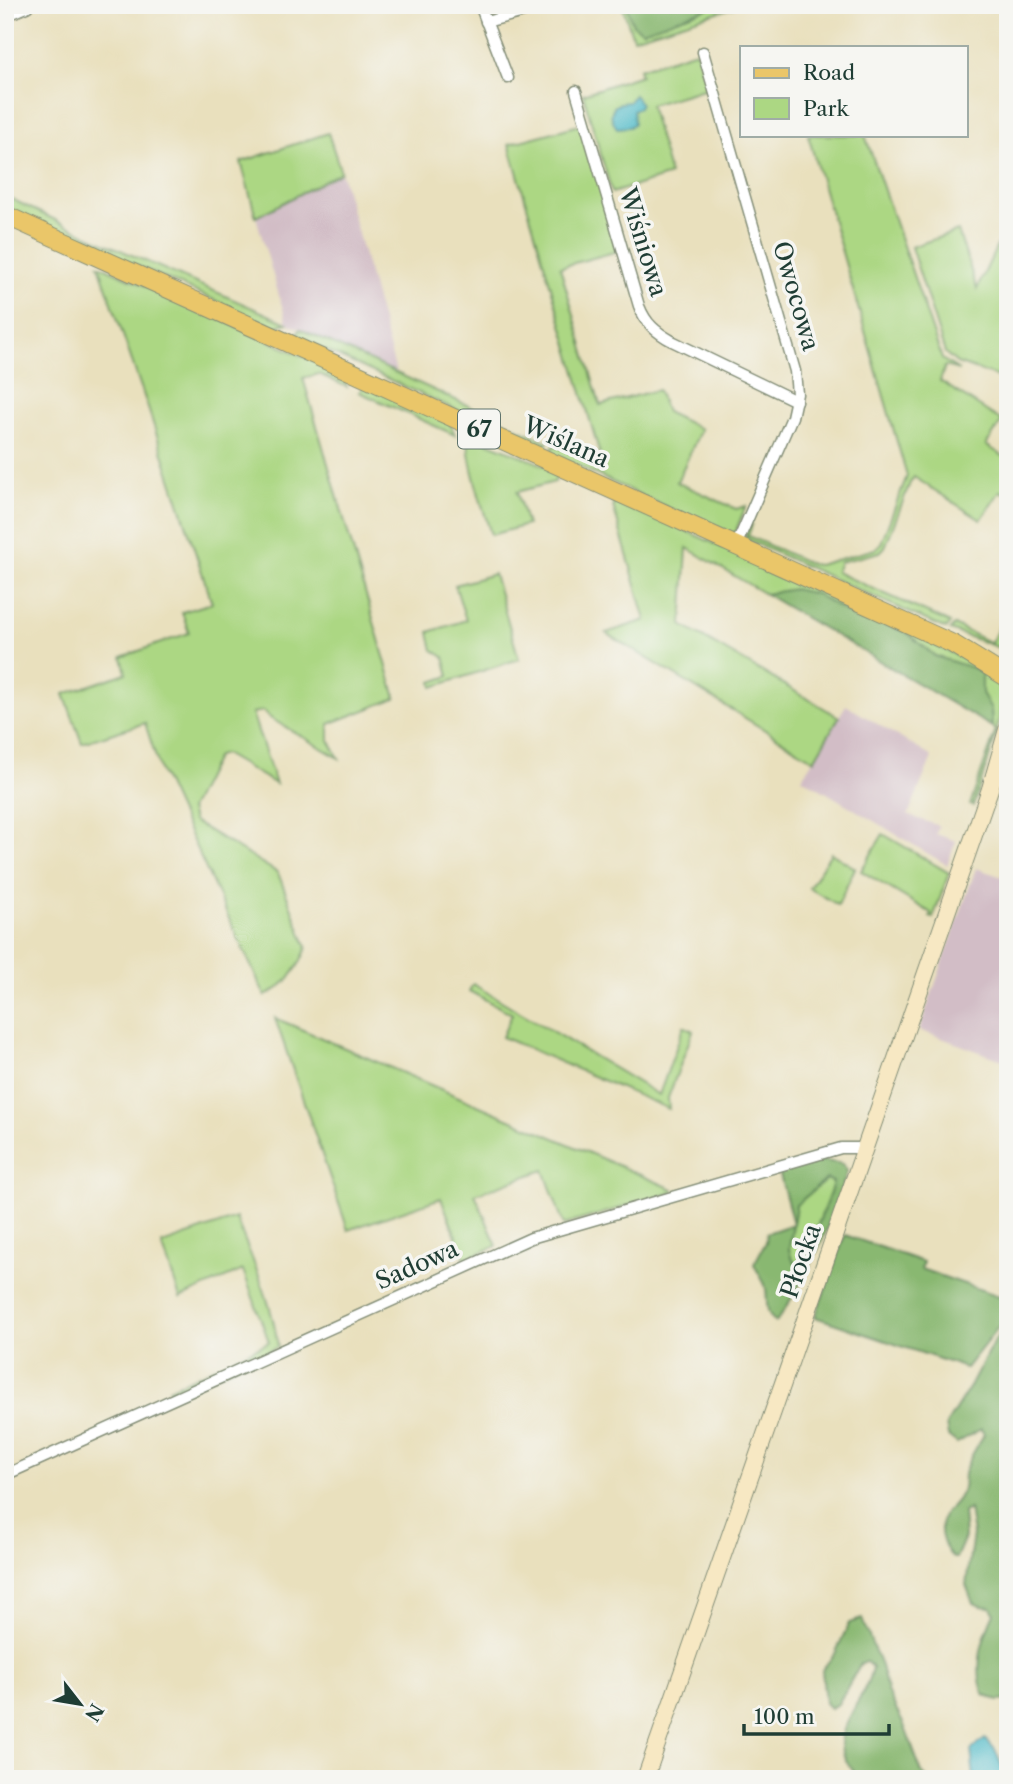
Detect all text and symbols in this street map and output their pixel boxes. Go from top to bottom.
legend [740,46,968,136]
text: Road [803,60,855,85]
text: Park [803,96,849,121]
street label: Wiśniowa [613,183,674,300]
street label: Owocowa [767,238,826,354]
street label: Wiślana [518,409,614,474]
road number: 67 [458,410,500,448]
street label: Płocka [774,1220,827,1302]
street label: Sadowa [371,1233,463,1296]
north arrow [46,1668,116,1738]
scale bar [744,1693,889,1737]
text: N [80,1699,108,1725]
text: 100 m [754,1704,815,1729]

